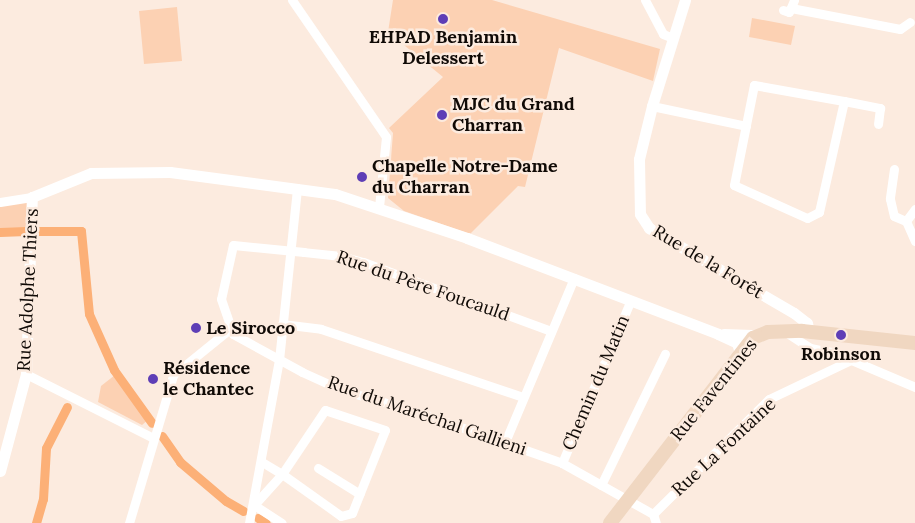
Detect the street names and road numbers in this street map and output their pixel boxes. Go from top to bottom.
street label: Rue Adolphe Thiers [13,208,43,372]
street label: Rue de la Forêt [649,221,767,303]
street label: Rue du Père Foucauld [334,246,512,326]
street label: Chemin du Matin [558,312,634,454]
street label: Rue Faventines [666,335,762,445]
street label: Rue du Maréchal Gallieni [325,372,529,460]
street label: Rue La Fontaine [668,393,780,501]

